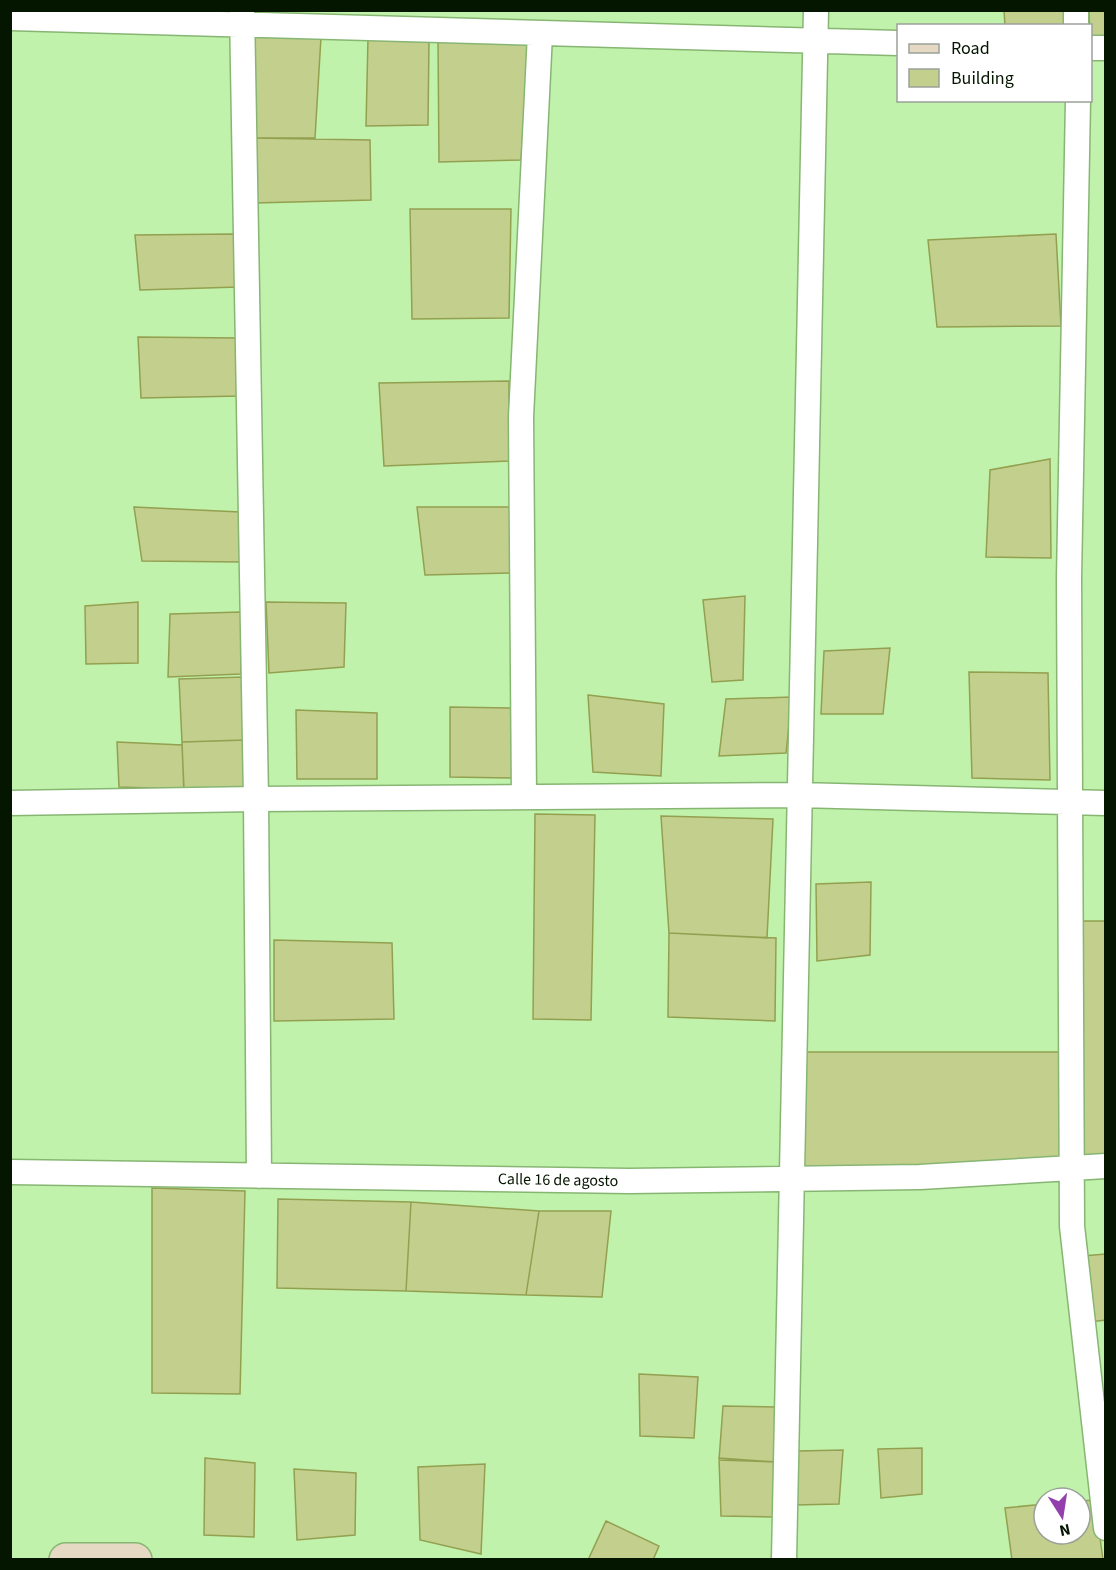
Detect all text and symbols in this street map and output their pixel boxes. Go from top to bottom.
legend [897,24,1092,102]
text: Road [951,36,990,61]
text: Building [951,66,1014,91]
street label: Calle 16 de agosto [498,1168,618,1192]
north arrow [1032,1486,1092,1546]
text: N [1057,1518,1072,1542]

